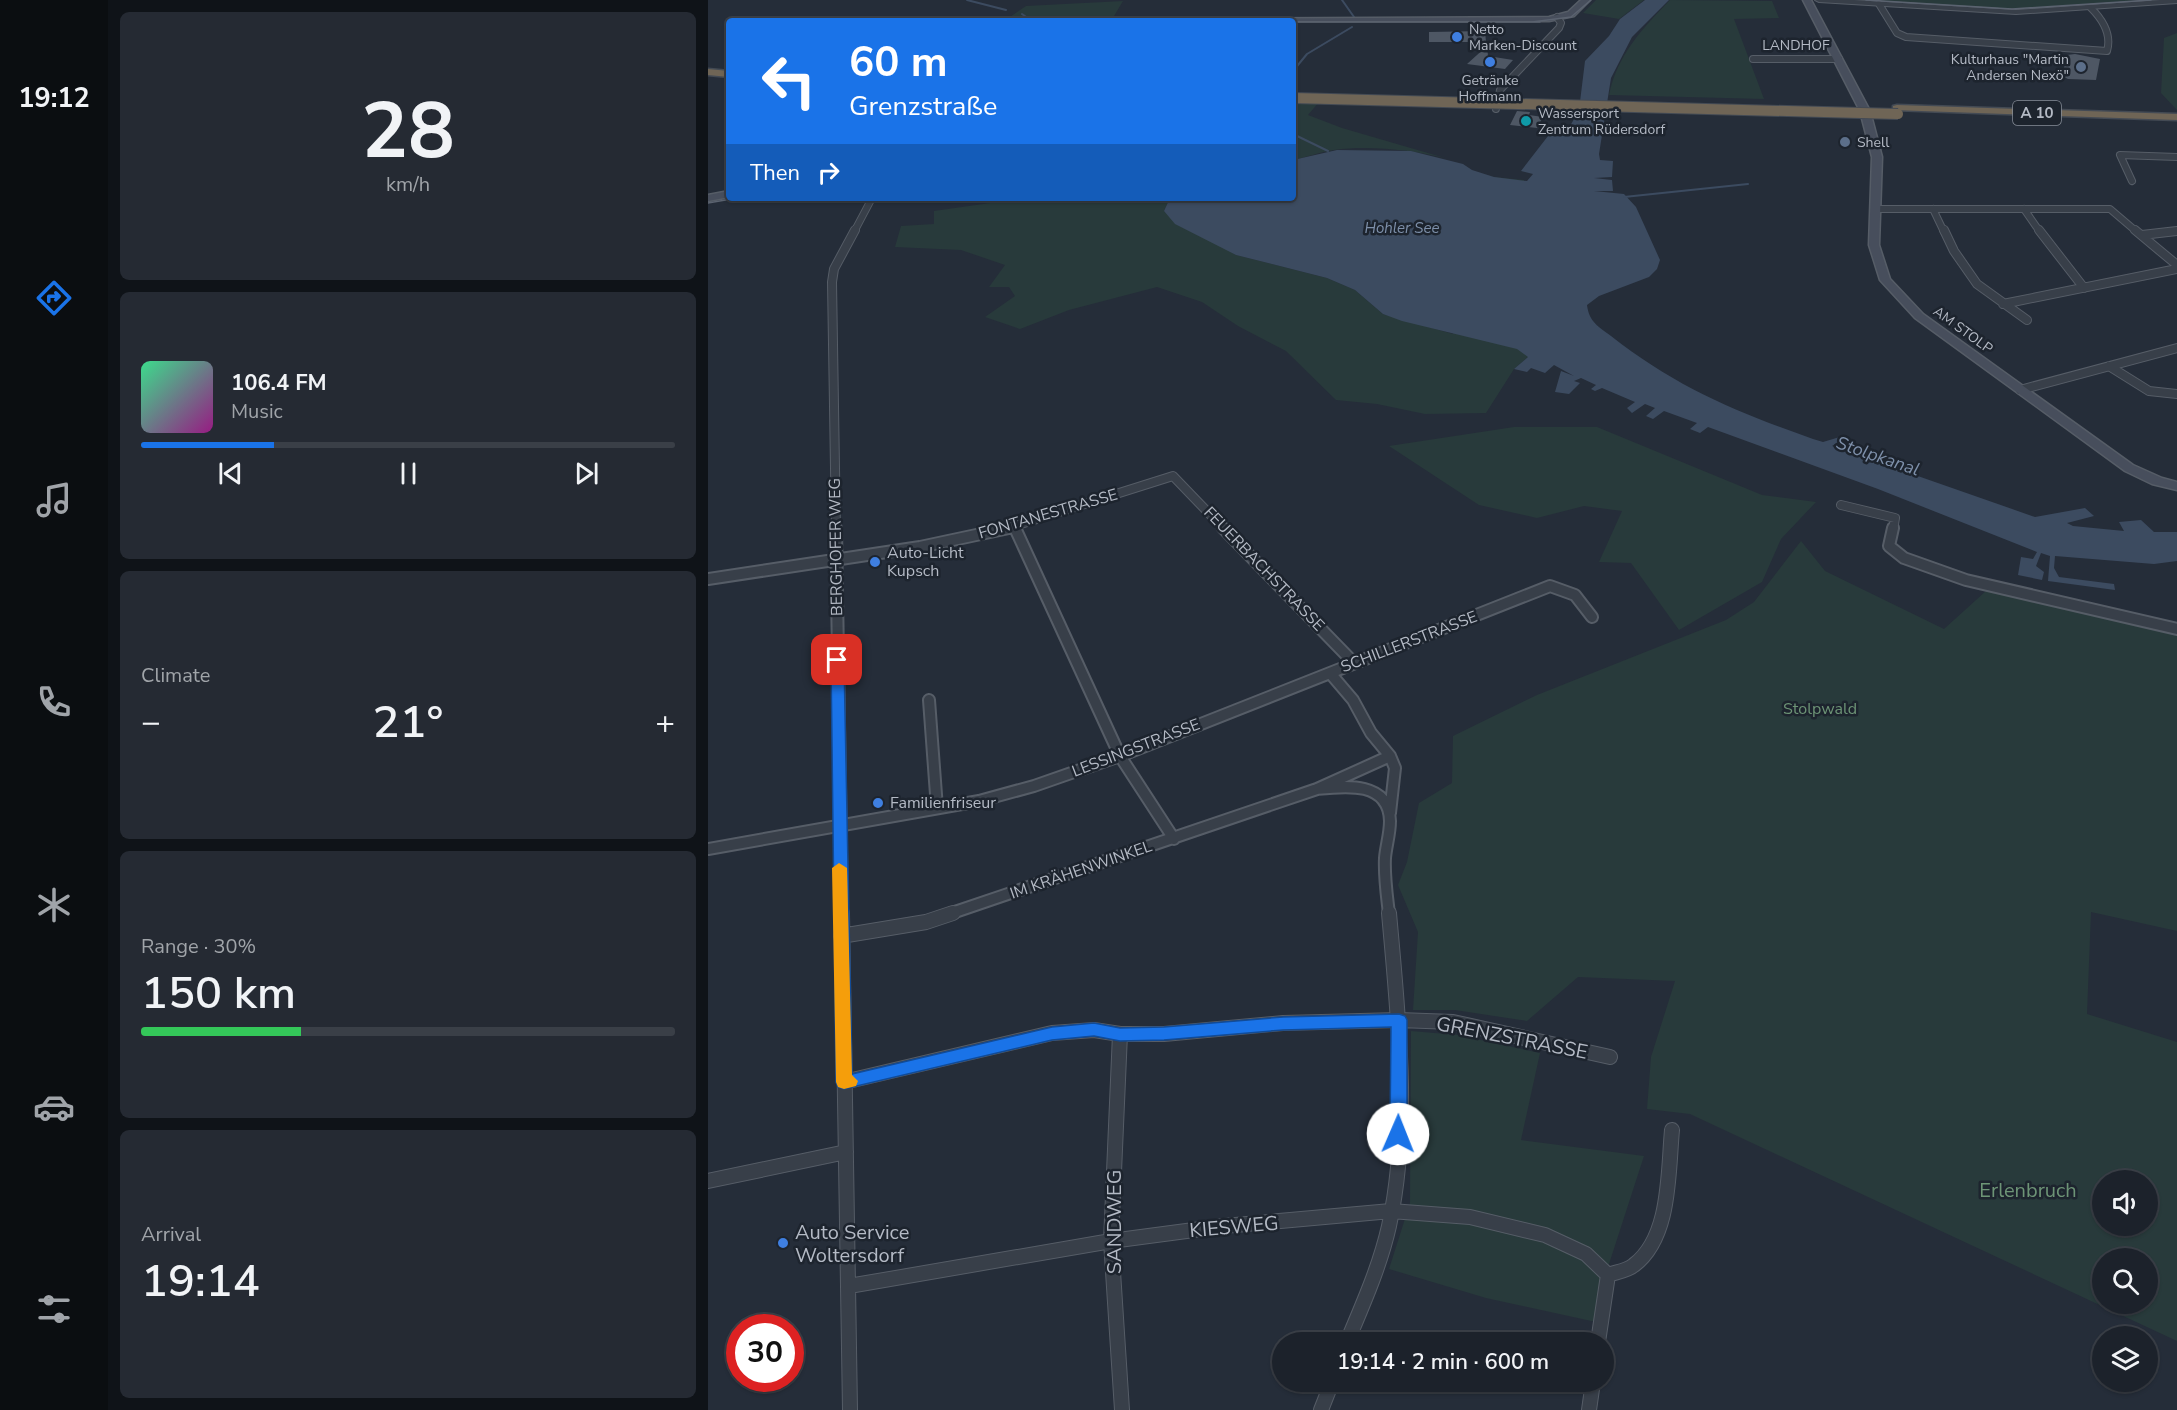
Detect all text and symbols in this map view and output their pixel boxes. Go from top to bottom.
place label: Netto Marken-Discount [1469,20,1577,55]
marker: Netto Marken-Discount [1450,30,1464,44]
text: 60 m [849,34,948,91]
street label: LANDHOF [1762,36,1830,55]
icon: left [750,42,828,120]
place label: Kulturhaus "Martin Andersen Nexö" [1951,50,2069,85]
marker: Getränke Hoffmann [1483,55,1497,69]
marker: Kulturhaus "Martin Andersen Nexö" [2074,60,2088,74]
place label: Getränke Hoffmann [1459,71,1521,106]
text: 28 [361,78,455,185]
text: 19:12 [18,80,90,117]
text: Grenzstraße [849,88,997,125]
road number: A 10 [2013,101,2061,125]
place label: Wassersport Zentrum Rüdersdorf [1538,104,1666,139]
marker: Wassersport Zentrum Rüdersdorf [1519,114,1533,128]
place label: Shell [1857,133,1890,152]
marker: Shell [1838,135,1852,149]
icon: right [812,156,845,189]
text: Then [750,158,800,188]
text: km/h [386,171,430,198]
water label: Hohler See [1364,218,1440,238]
icon: directions [33,277,75,319]
street label: AM STOLP [1929,302,1997,358]
text: 106.4 FM [231,368,327,398]
text: Music [231,398,283,425]
water label: Stolpkanal [1833,431,1923,481]
icon: previous [214,457,247,490]
icon: pause [392,457,425,490]
icon: next [570,457,603,490]
street label: BERGHOFER WEG [824,478,848,616]
icon: music [33,479,75,521]
street label: FONTANESTRASSE [976,484,1120,544]
street label: FEUERBACHSTRASSE [1199,502,1329,636]
place label: Auto-Licht Kupsch [887,542,964,582]
marker: Auto-Licht Kupsch [868,555,882,569]
street label: SCHILLERSTRASSE [1338,606,1480,678]
pin [811,634,862,685]
icon: arrive [820,643,853,676]
text: Climate [141,662,210,689]
icon: phone [33,681,75,723]
text: 21° [373,692,443,753]
park label: Stolpwald [1783,698,1857,720]
text: − [141,700,161,745]
text: + [655,700,675,745]
street label: LESSINGSTRASSE [1069,713,1203,783]
place label: Familienfriseur [890,792,996,814]
marker: Familienfriseur [871,796,885,810]
street label: IM KRÄHENWINKEL [1007,835,1155,905]
icon: climate [33,884,75,926]
text: Range · 30% [141,933,256,960]
text: 150 km [141,963,296,1024]
street label: GRENZSTRASSE [1434,1010,1590,1066]
icon: car [33,1086,75,1128]
position arrow [1366,1102,1430,1166]
street label: SANDWEG [1101,1170,1128,1274]
map controls [2092,1170,2158,1392]
button: sound [2092,1170,2158,1236]
park label: Erlenbruch [1979,1177,2077,1204]
street label: KIESWEG [1188,1210,1280,1244]
place label: Auto Service Woltersdorf [795,1219,909,1269]
text: Arrival [141,1221,201,1248]
marker: Auto Service Woltersdorf [776,1236,790,1250]
button: search [2092,1248,2158,1314]
text: 19:14 [141,1251,260,1312]
icon: filters [33,1288,75,1330]
speed limit sign: 30 [726,1314,804,1392]
button: layers [2092,1326,2158,1392]
text: 19:14 · 2 min · 600 m [1337,1347,1549,1377]

